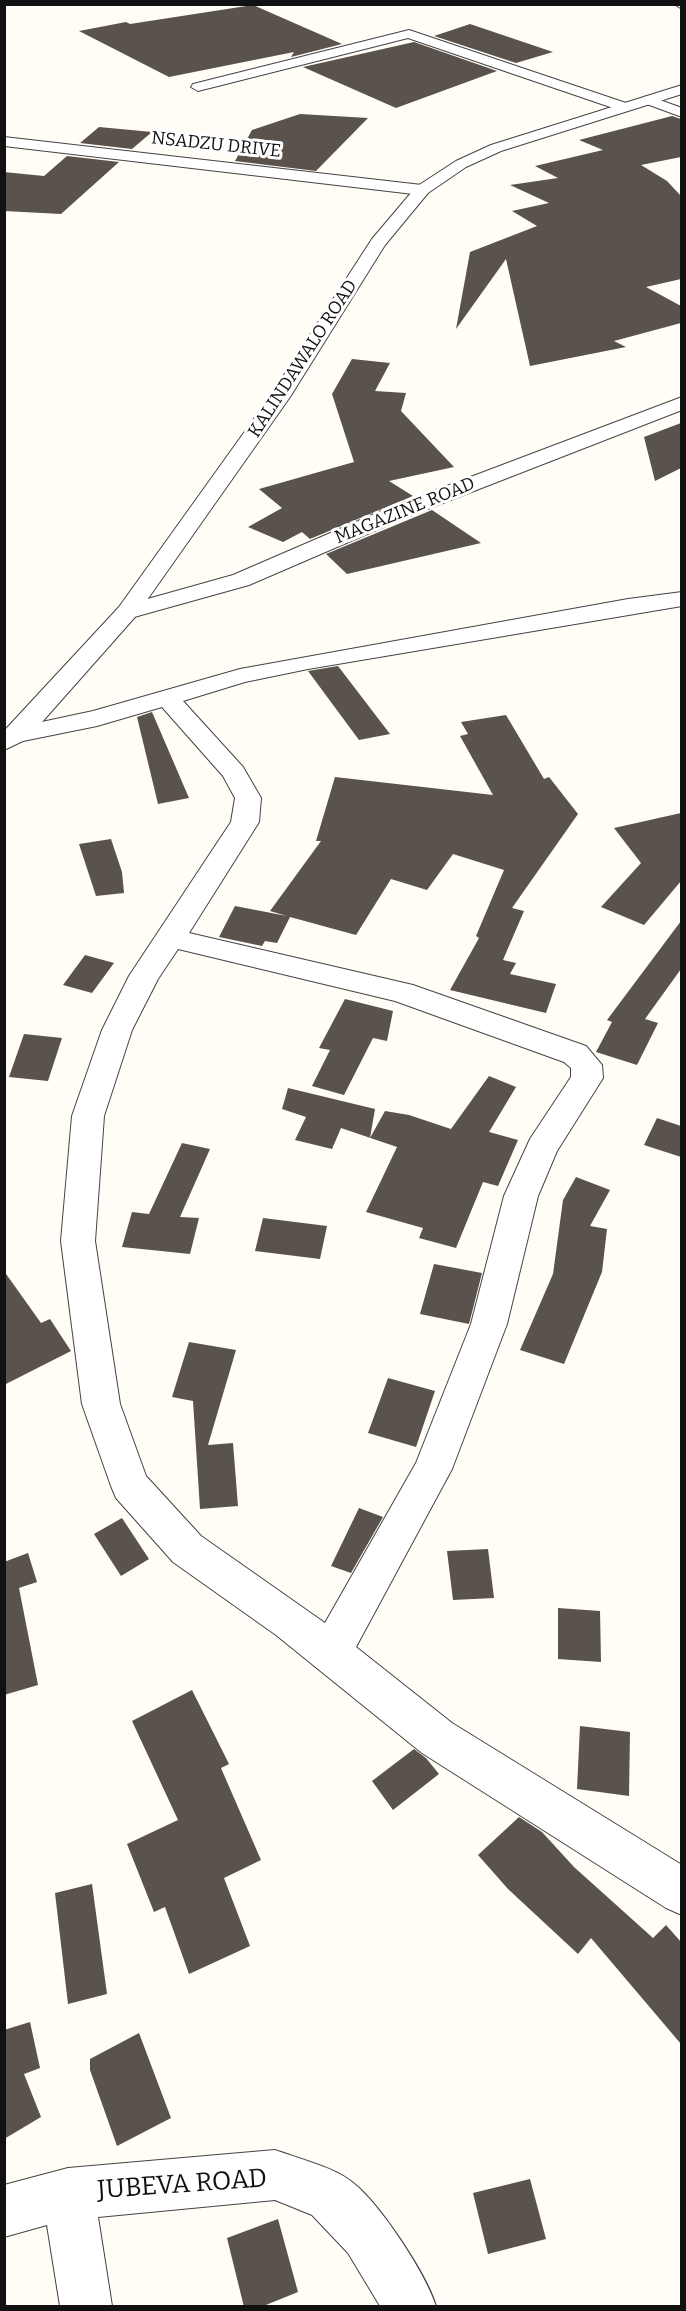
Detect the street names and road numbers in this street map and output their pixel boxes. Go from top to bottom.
street label: NSADZU DRIVE [150,127,282,163]
street label: KALINDAWALO ROAD [244,276,362,442]
street label: MAGAZINE ROAD [332,473,478,549]
street label: JUBEVA ROAD [96,2164,268,2206]

